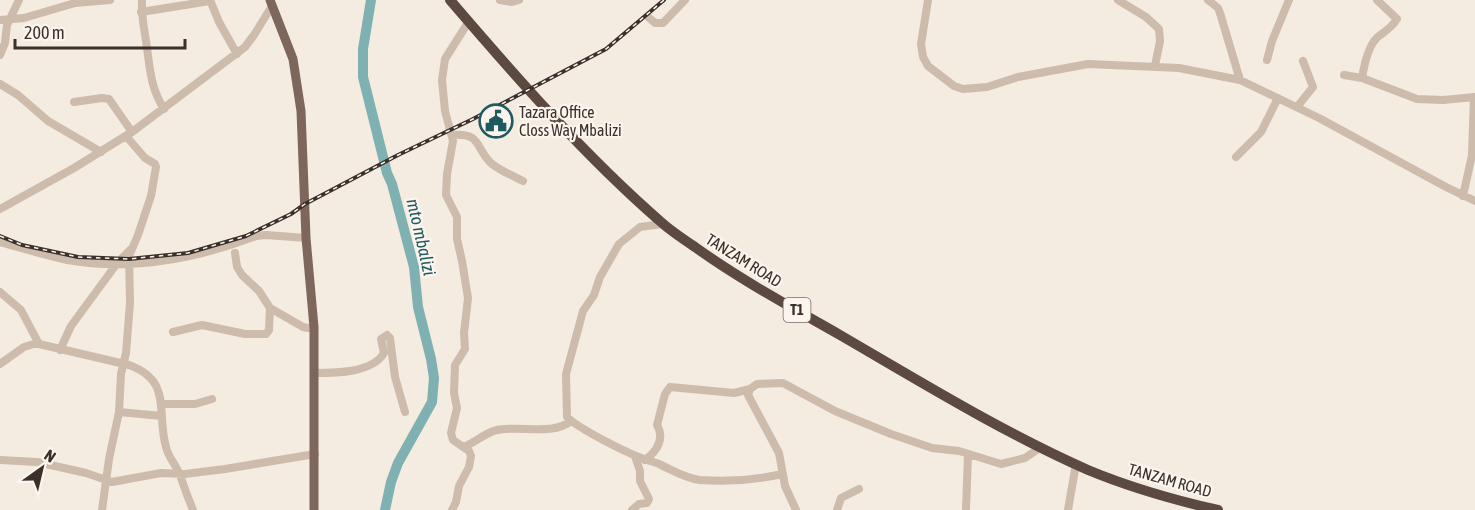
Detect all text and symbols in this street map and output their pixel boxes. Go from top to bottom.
scale bar [15,12,184,50]
text: 200 m [24,22,65,43]
public building icon: Tazara Office Closs Way Mbalizi [478,103,514,139]
place label: Tazara Office Closs Way Mbalizi [519,103,622,140]
water label: mto mbalizi [402,196,441,277]
street label: TANZAM ROAD [703,230,785,290]
road number: T1 [784,298,810,322]
north arrow [12,438,72,498]
text: N [41,445,59,466]
street label: TANZAM ROAD [1126,460,1214,500]

